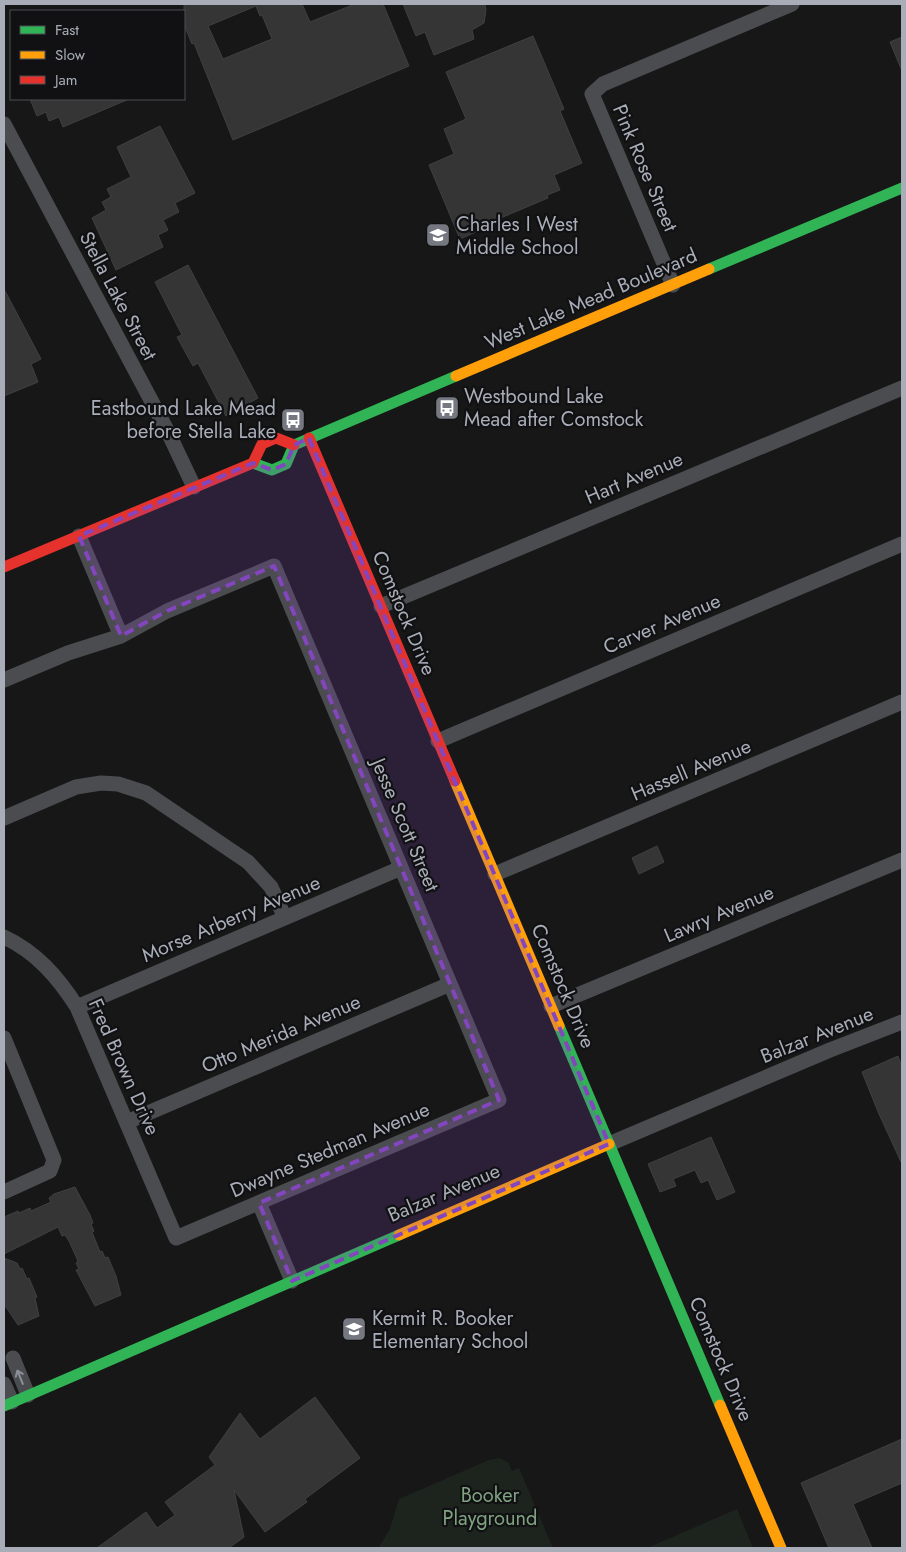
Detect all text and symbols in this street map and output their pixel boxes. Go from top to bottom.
legend [10,10,185,100]
text: Fast [55,19,79,41]
text: Slow [55,44,86,66]
text: Jam [53,69,78,91]
street label: Pink Rose Street [605,100,685,236]
place label: Charles I West Middle School [456,210,579,262]
school or university icon: Charles I West Middle School [425,222,451,248]
street label: Stella Lake Street [72,226,164,366]
street label: West Lake Mead Boulevard [480,241,702,357]
place label: Westbound Lake Mead after Comstock [464,382,643,434]
place label: Eastbound Lake Mead before Stella Lake [91,394,276,446]
bus stop icon: Westbound Lake Mead after Comstock [434,395,460,421]
bus stop icon: Eastbound Lake Mead before Stella Lake [280,407,306,433]
street label: Hart Avenue [581,444,687,512]
street label: Comstock Drive [365,546,443,680]
street label: Carver Avenue [599,586,725,662]
street label: Hassell Avenue [626,732,756,808]
street label: Jesse Scott Street [363,751,446,896]
street label: Morse Arberry Avenue [137,868,325,970]
street label: Lawry Avenue [660,878,778,950]
street label: Comstock Drive [524,919,602,1053]
street label: Otto Merida Avenue [197,987,365,1081]
street label: Fred Brown Drive [81,994,167,1140]
street label: Balzar Avenue [756,999,878,1071]
street label: Dwayne Stedman Avenue [226,1095,434,1205]
street label: Balzar Avenue [383,1156,505,1230]
street label: Comstock Drive [682,1292,760,1426]
place label: Kermit R. Booker Elementary School [372,1304,528,1356]
school or university icon: Kermit R. Booker Elementary School [341,1316,367,1342]
one-way arrow [15,1370,24,1385]
park label: Booker Playground [443,1481,537,1533]

